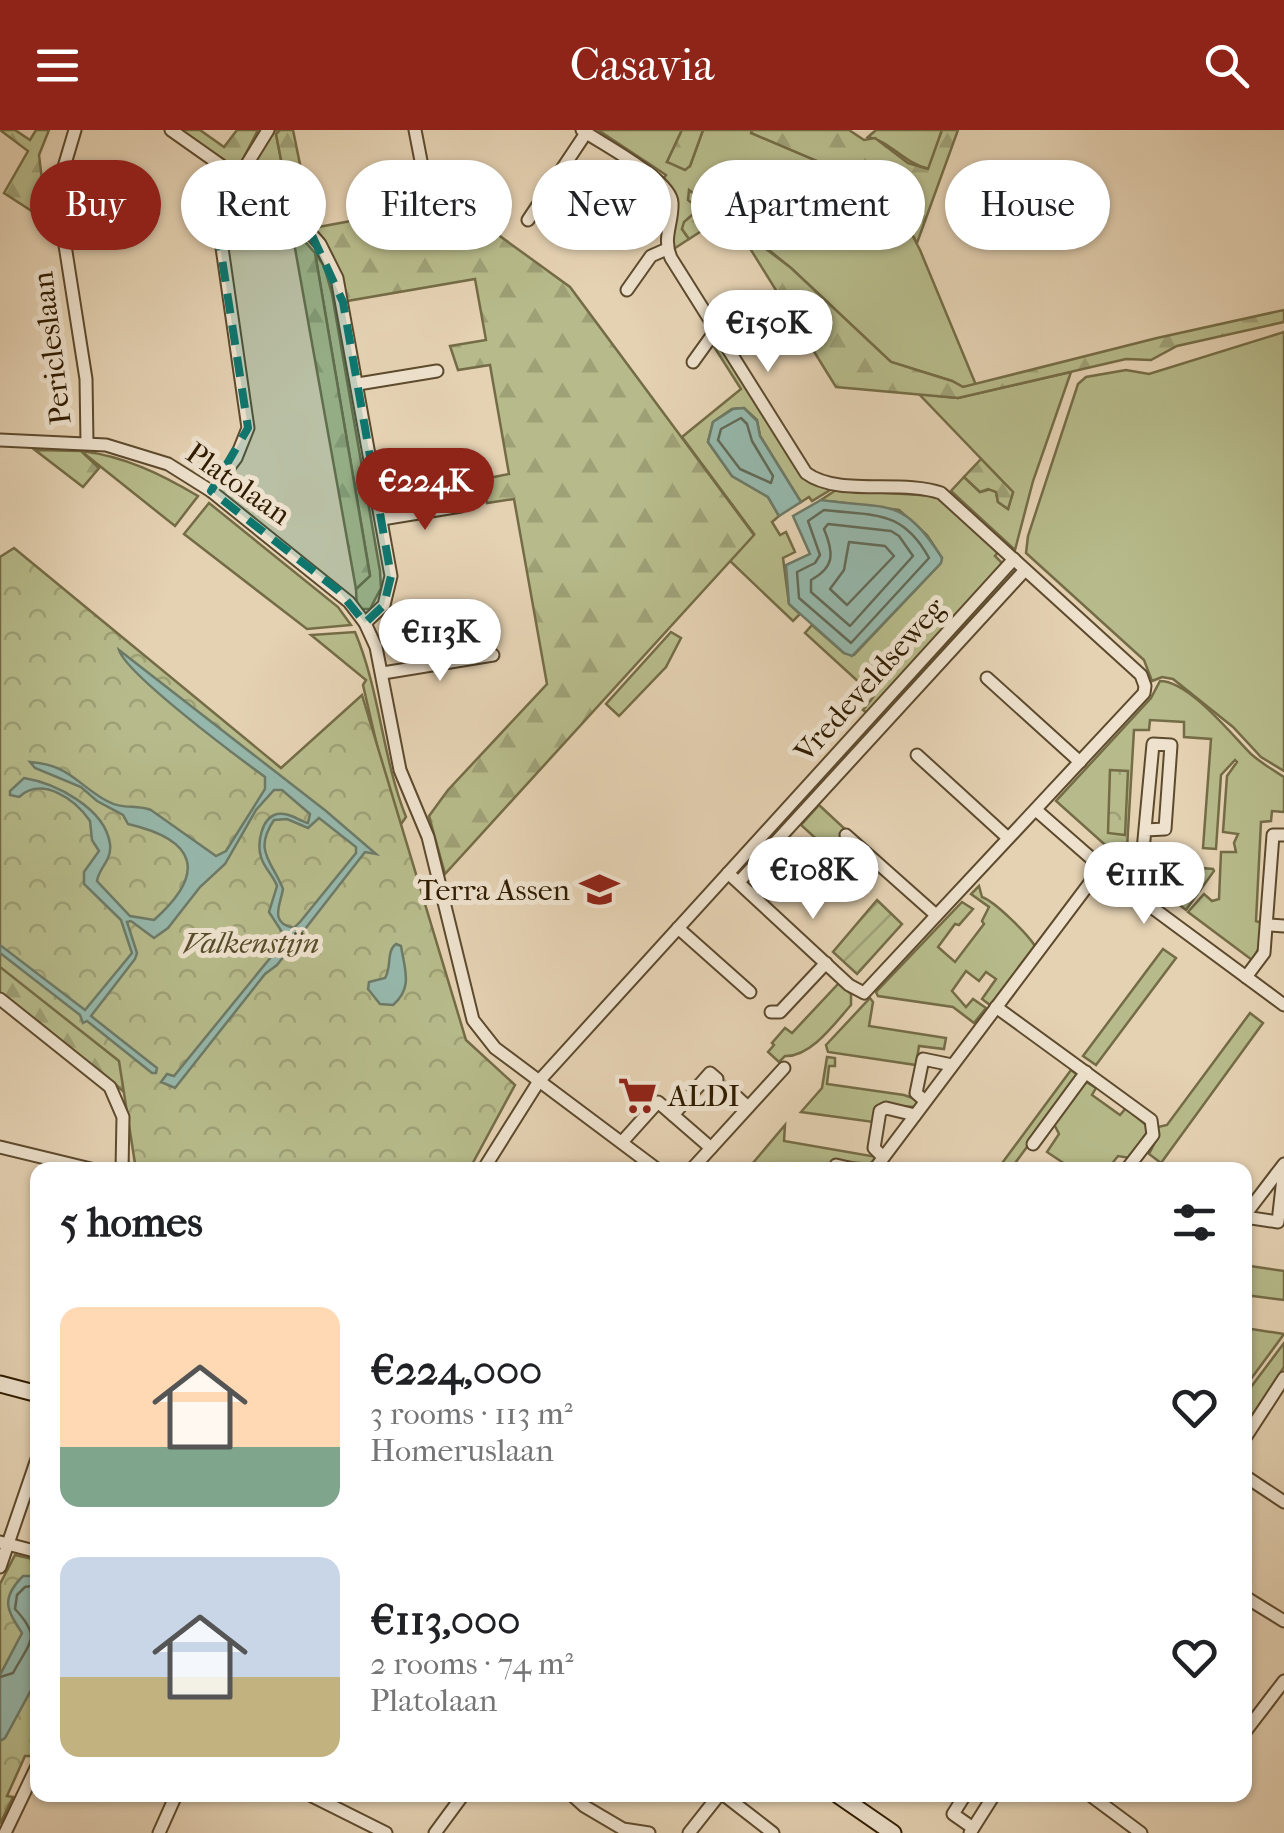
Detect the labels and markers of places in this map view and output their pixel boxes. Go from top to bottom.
pin: €150K [698,290,838,375]
pin: €224K [355,448,495,533]
pin: €113K [370,599,510,684]
pin: €108K [743,837,883,922]
pin: €111K [1074,842,1214,927]
school or university icon: Terra Assen [579,869,621,911]
place label: Terra Assen [418,873,571,908]
supermarket icon: ALDI [617,1075,659,1117]
place label: ALDI [667,1079,740,1114]

